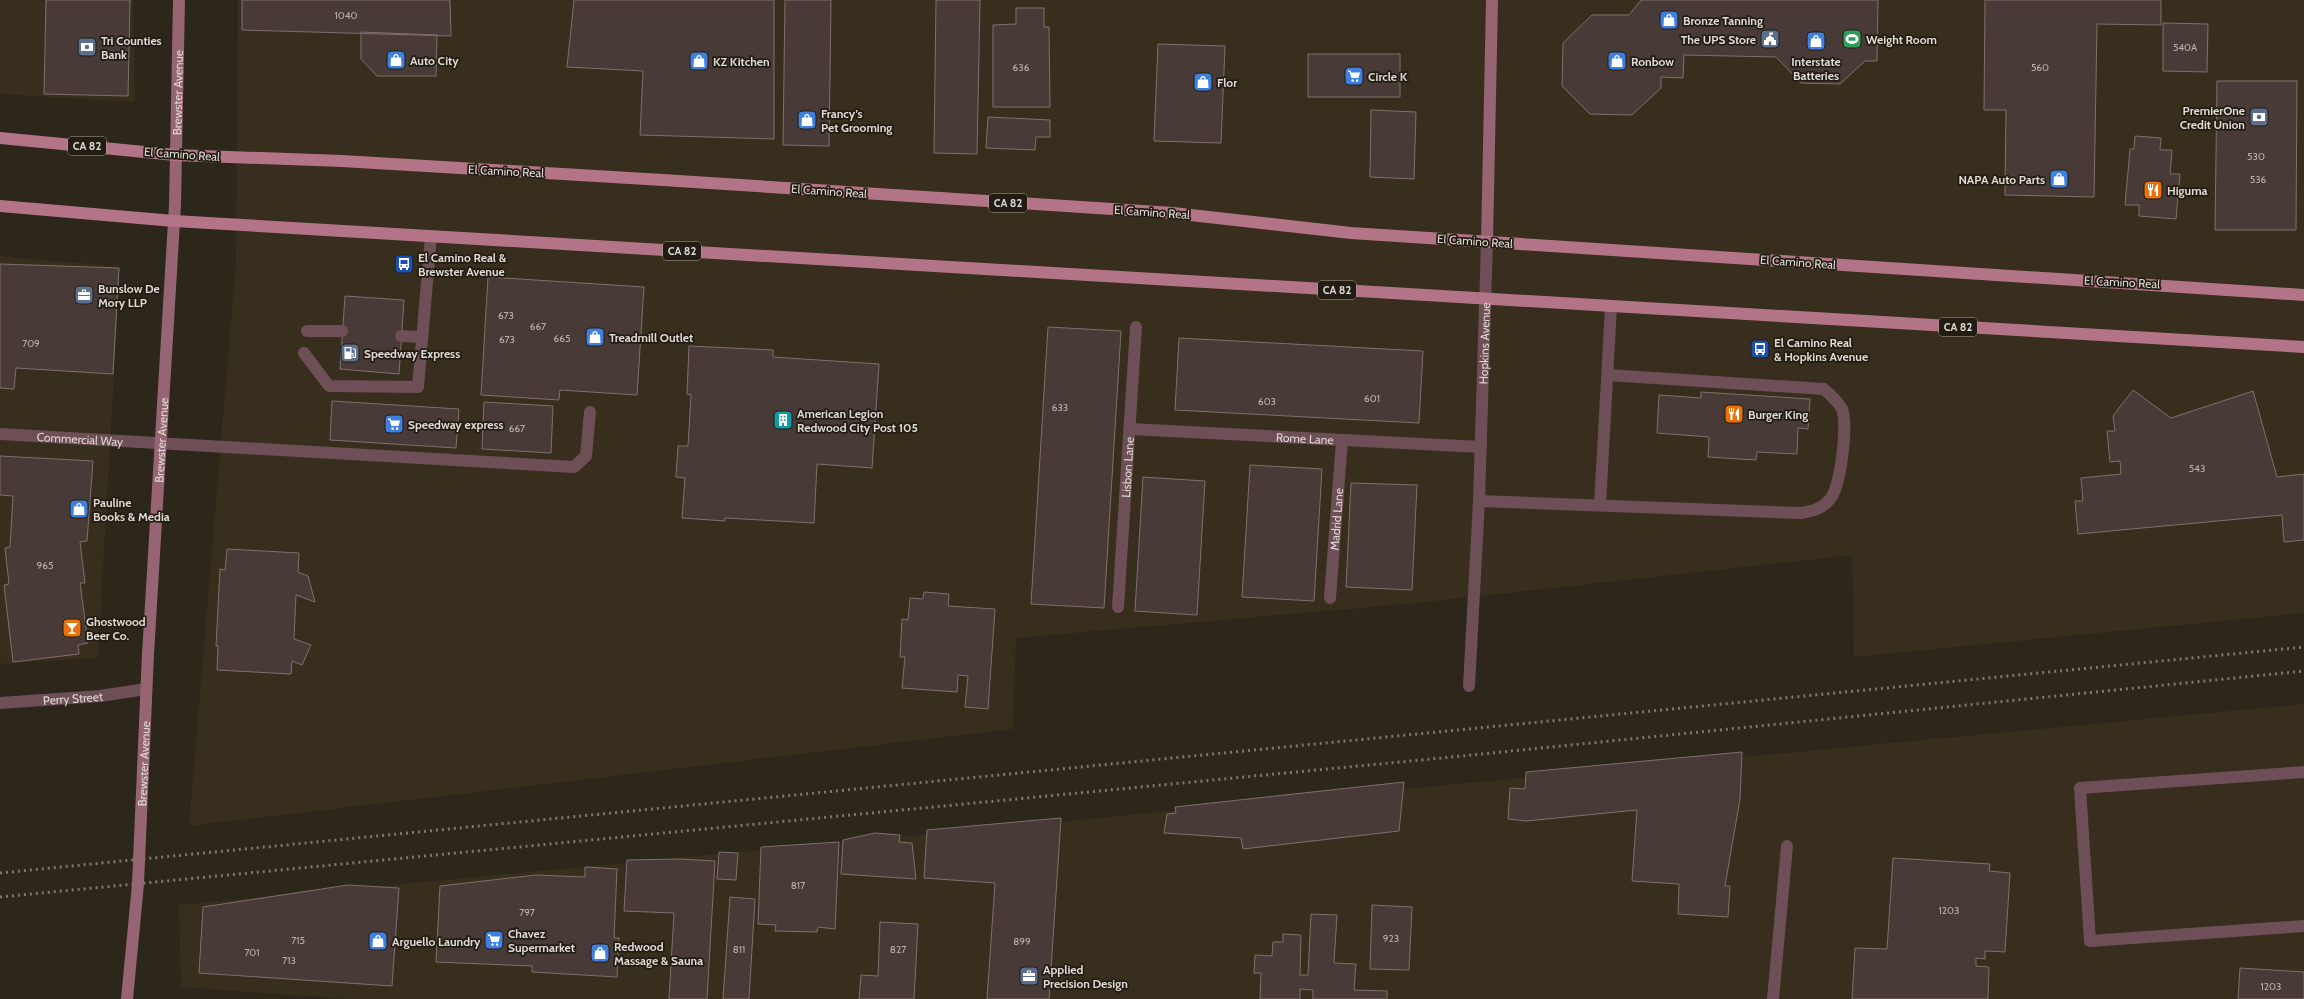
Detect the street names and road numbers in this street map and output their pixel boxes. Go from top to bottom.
street label: Brewster Avenue [169,50,186,135]
road number: CA 82 [68,137,106,155]
street label: El Camino Real [143,144,221,164]
street label: El Camino Real [468,162,545,180]
street label: El Camino Real [790,181,868,201]
road number: CA 82 [989,194,1027,212]
street label: El Camino Real [1113,202,1191,222]
street label: El Camino Real [1436,231,1514,251]
road number: CA 82 [663,242,701,260]
street label: El Camino Real [1759,252,1837,272]
street label: El Camino Real [2084,273,2161,291]
road number: CA 82 [1318,281,1356,299]
street label: Hopkins Avenue [1475,302,1493,385]
road number: CA 82 [1939,318,1977,336]
street label: Brewster Avenue [151,397,171,483]
street label: Commercial Way [36,429,123,449]
street label: Rome Lane [1276,429,1334,447]
street label: Lisbon Lane [1118,436,1136,498]
street label: Madrid Lane [1326,487,1346,551]
street label: Perry Street [42,688,104,707]
street label: Brewster Avenue [134,721,153,807]

